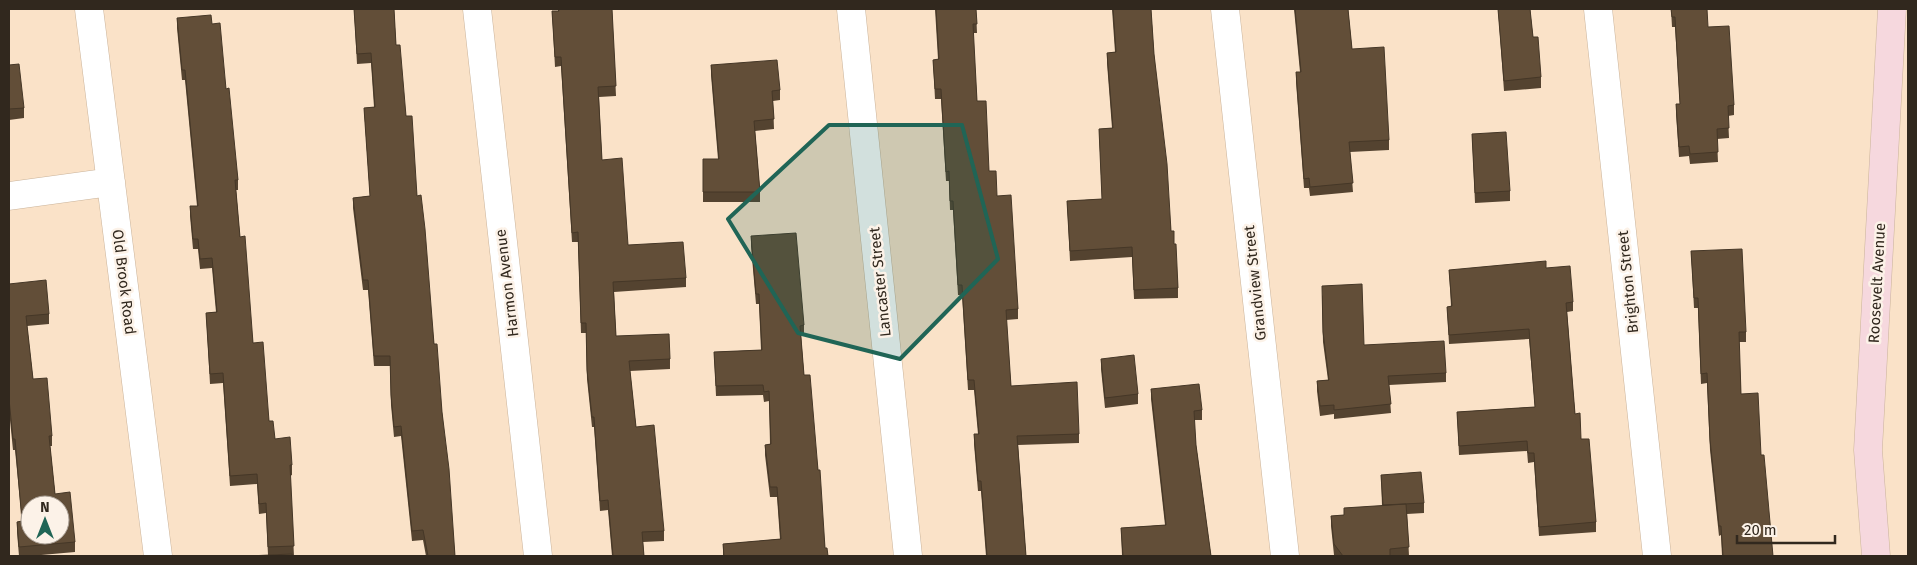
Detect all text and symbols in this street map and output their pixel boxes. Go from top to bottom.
street label: Roosevelt Avenue [1865,222,1889,344]
street label: Grandview Street [1240,224,1270,342]
street label: Lancaster Street [865,226,895,338]
street label: Old Brook Road [109,228,139,336]
street label: Harmon Avenue [491,228,523,338]
street label: Brighton Street [1614,229,1642,334]
north arrow [20,495,70,545]
text: N [40,499,50,516]
scale bar [1737,512,1834,544]
text: 20 m [1744,521,1777,539]

